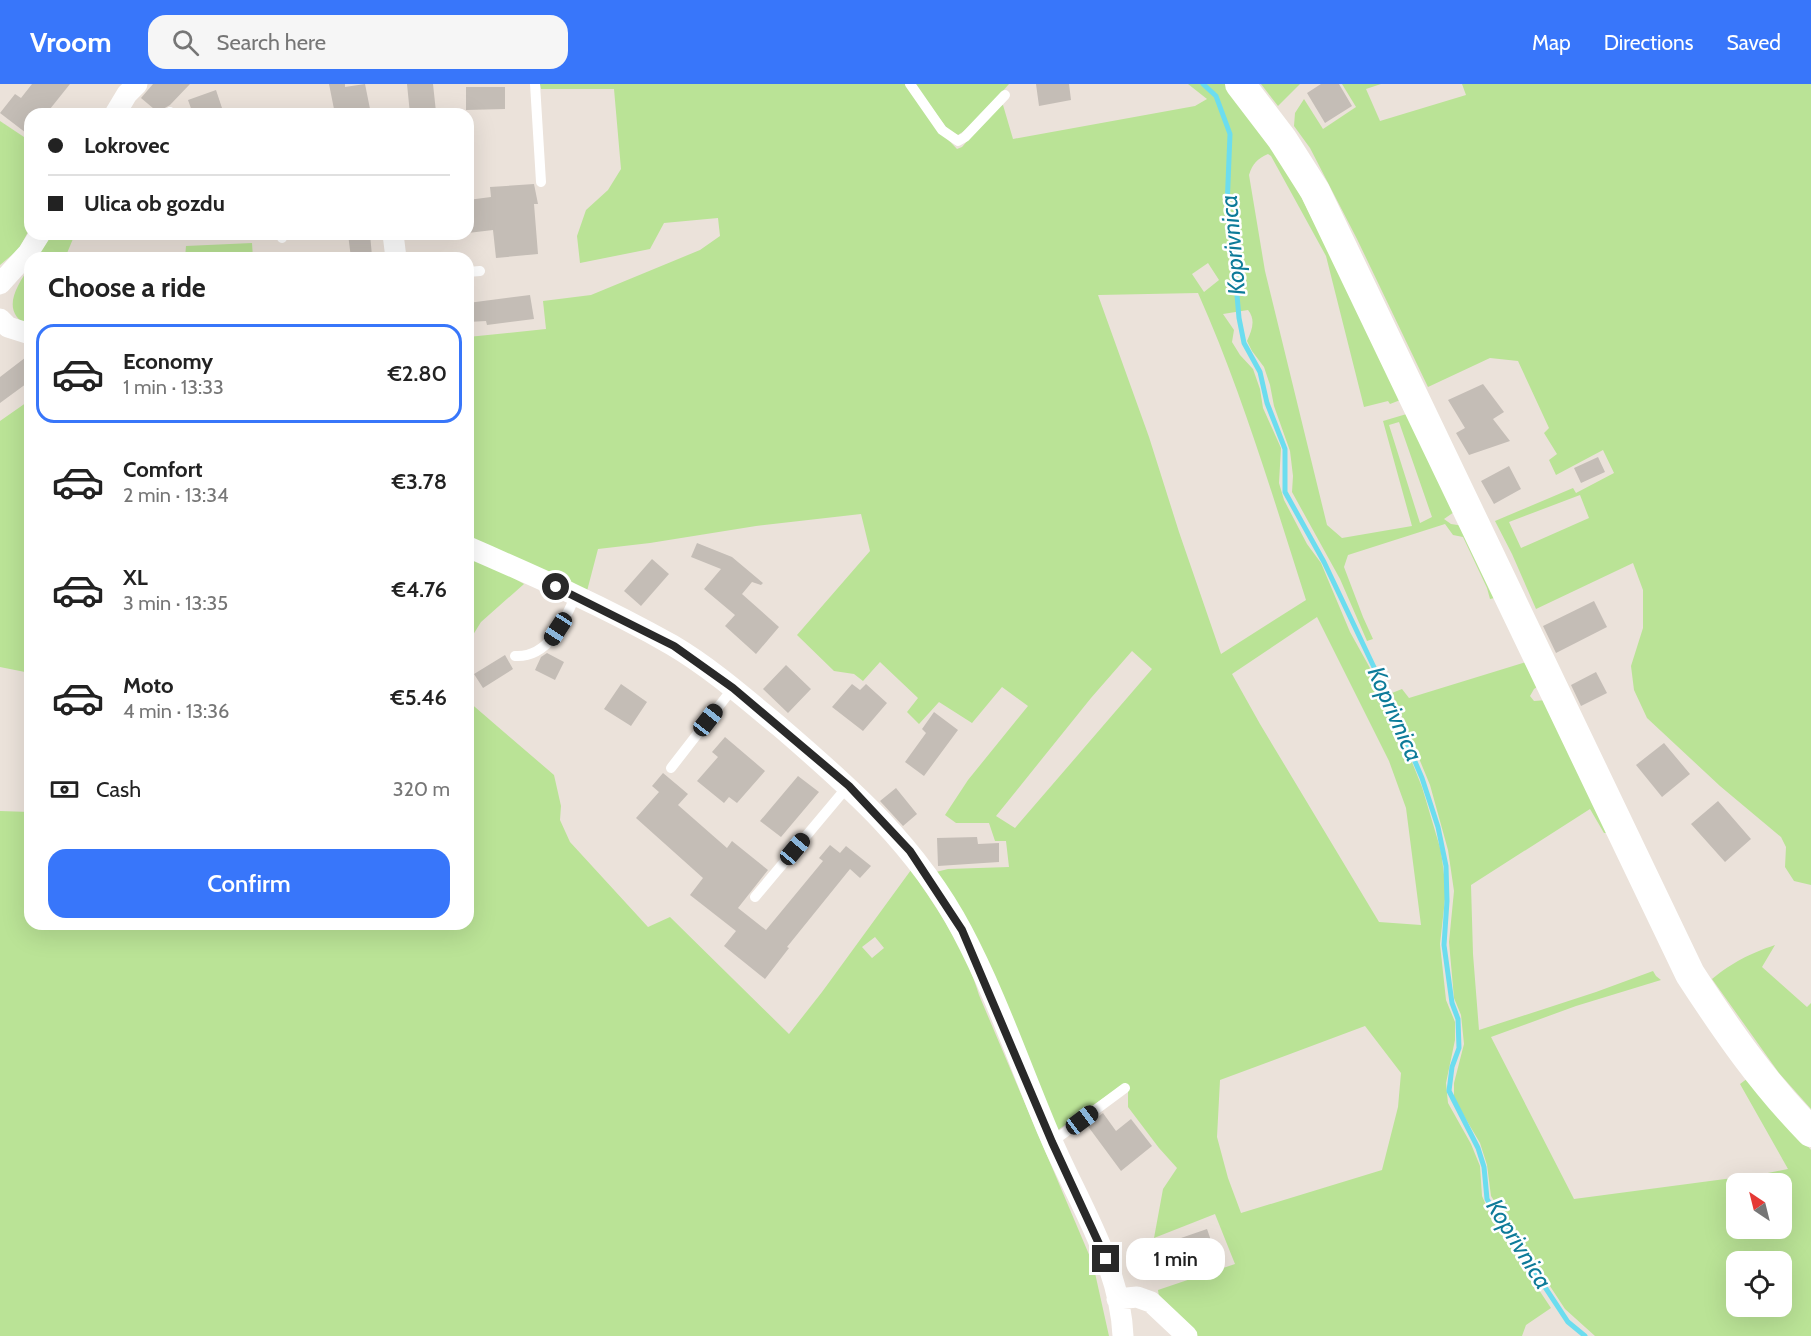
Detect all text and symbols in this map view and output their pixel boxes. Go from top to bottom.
search box [148,15,568,69]
text: Vroom [30,25,112,59]
icon: search [169,26,202,59]
text: Search here [217,29,326,56]
text: Map [1532,30,1571,55]
text: Directions [1604,30,1693,55]
text: Saved [1726,30,1781,55]
text: Lokrovec [84,132,170,159]
text: Ulica ob gozdu [84,190,225,217]
water label: Koprivnica [1214,194,1251,296]
text: Choose a ride [48,271,206,304]
icon: car [51,347,105,401]
text: Economy [123,348,213,375]
text: €2.80 [388,360,447,387]
text: 1 min · 13:33 [123,375,224,399]
icon: car [51,455,105,509]
text: Comfort [123,456,202,483]
text: €3.78 [392,468,447,495]
text: 2 min · 13:34 [123,483,229,507]
icon: car [51,563,105,617]
text: XL [123,564,148,591]
route start [542,573,569,600]
text: €4.76 [392,576,447,603]
text: 3 min · 13:35 [123,591,228,615]
car [541,609,575,649]
water label: Koprivnica [1362,662,1429,766]
icon: car [51,671,105,725]
text: Moto [123,672,174,699]
text: €5.46 [390,684,447,711]
text: 4 min · 13:36 [123,699,229,723]
car [690,700,726,740]
icon: cash [48,773,81,806]
text: Cash [96,776,141,803]
text: 320 m [393,777,450,801]
car [777,829,813,869]
button: Confirm [48,849,450,918]
car [1062,1102,1102,1138]
north arrow [1726,1173,1792,1239]
map controls [1726,1173,1792,1317]
water label: Koprivnica [1480,1193,1558,1294]
callout: 1 min [1127,1238,1226,1280]
route end [1092,1245,1119,1272]
text: 1 min [1153,1247,1198,1271]
button: locate [1726,1251,1792,1317]

